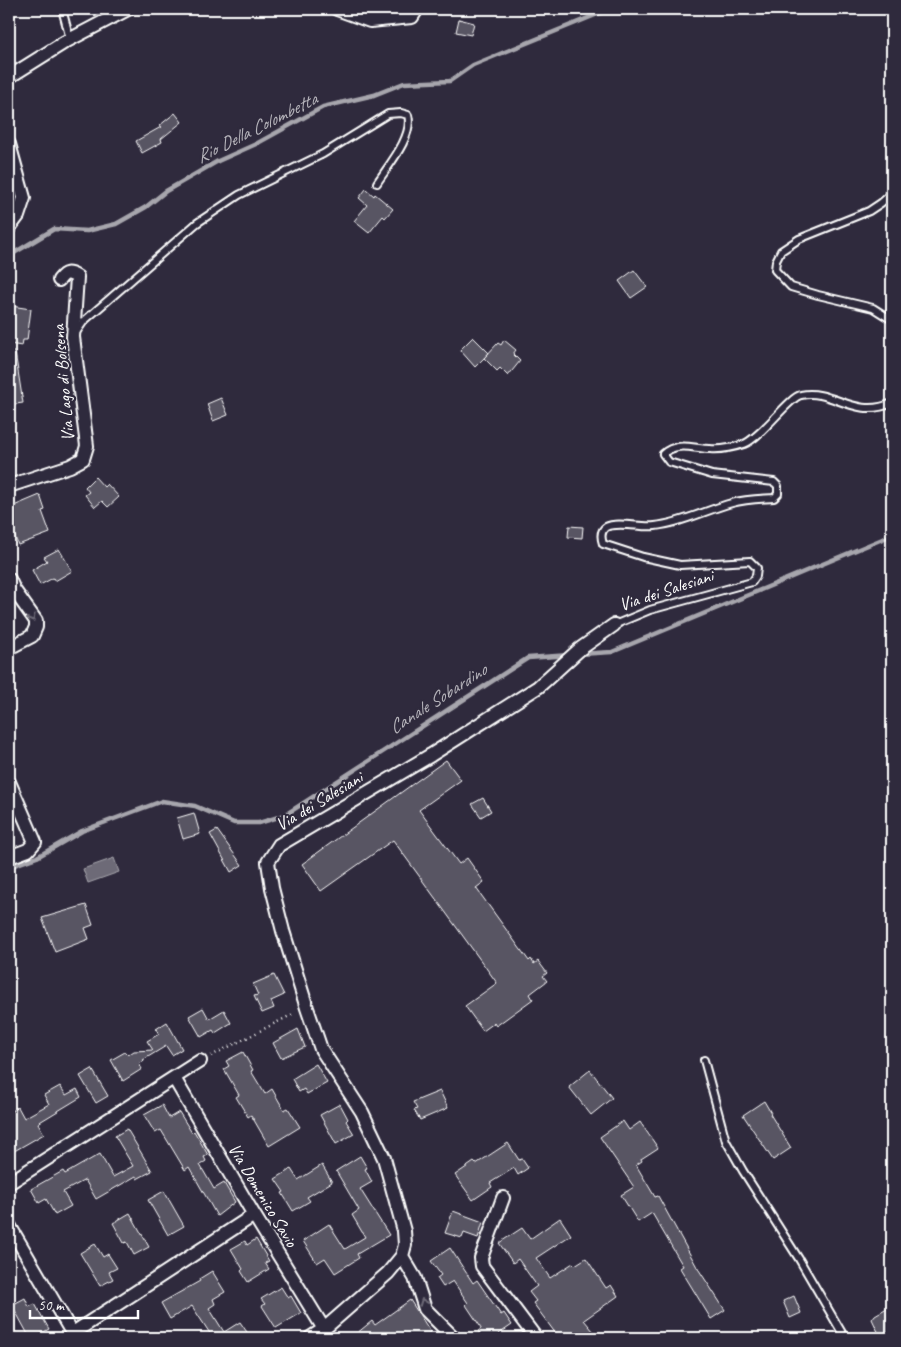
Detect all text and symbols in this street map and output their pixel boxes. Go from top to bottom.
water label: Rio Della Colombetta [192,86,323,169]
street label: Via Lago di Bolsena [47,322,79,442]
street label: Via dei Salesiani [616,564,718,616]
one-way arrow [26,613,36,622]
water label: Canale Sobardino [384,657,493,739]
street label: Via dei Salesiani [272,765,369,836]
street label: Via Domenico Savio [223,1139,303,1252]
scale bar [30,1287,138,1319]
text: 50 m [38,1296,65,1315]
one-way arrow [419,1298,429,1306]

